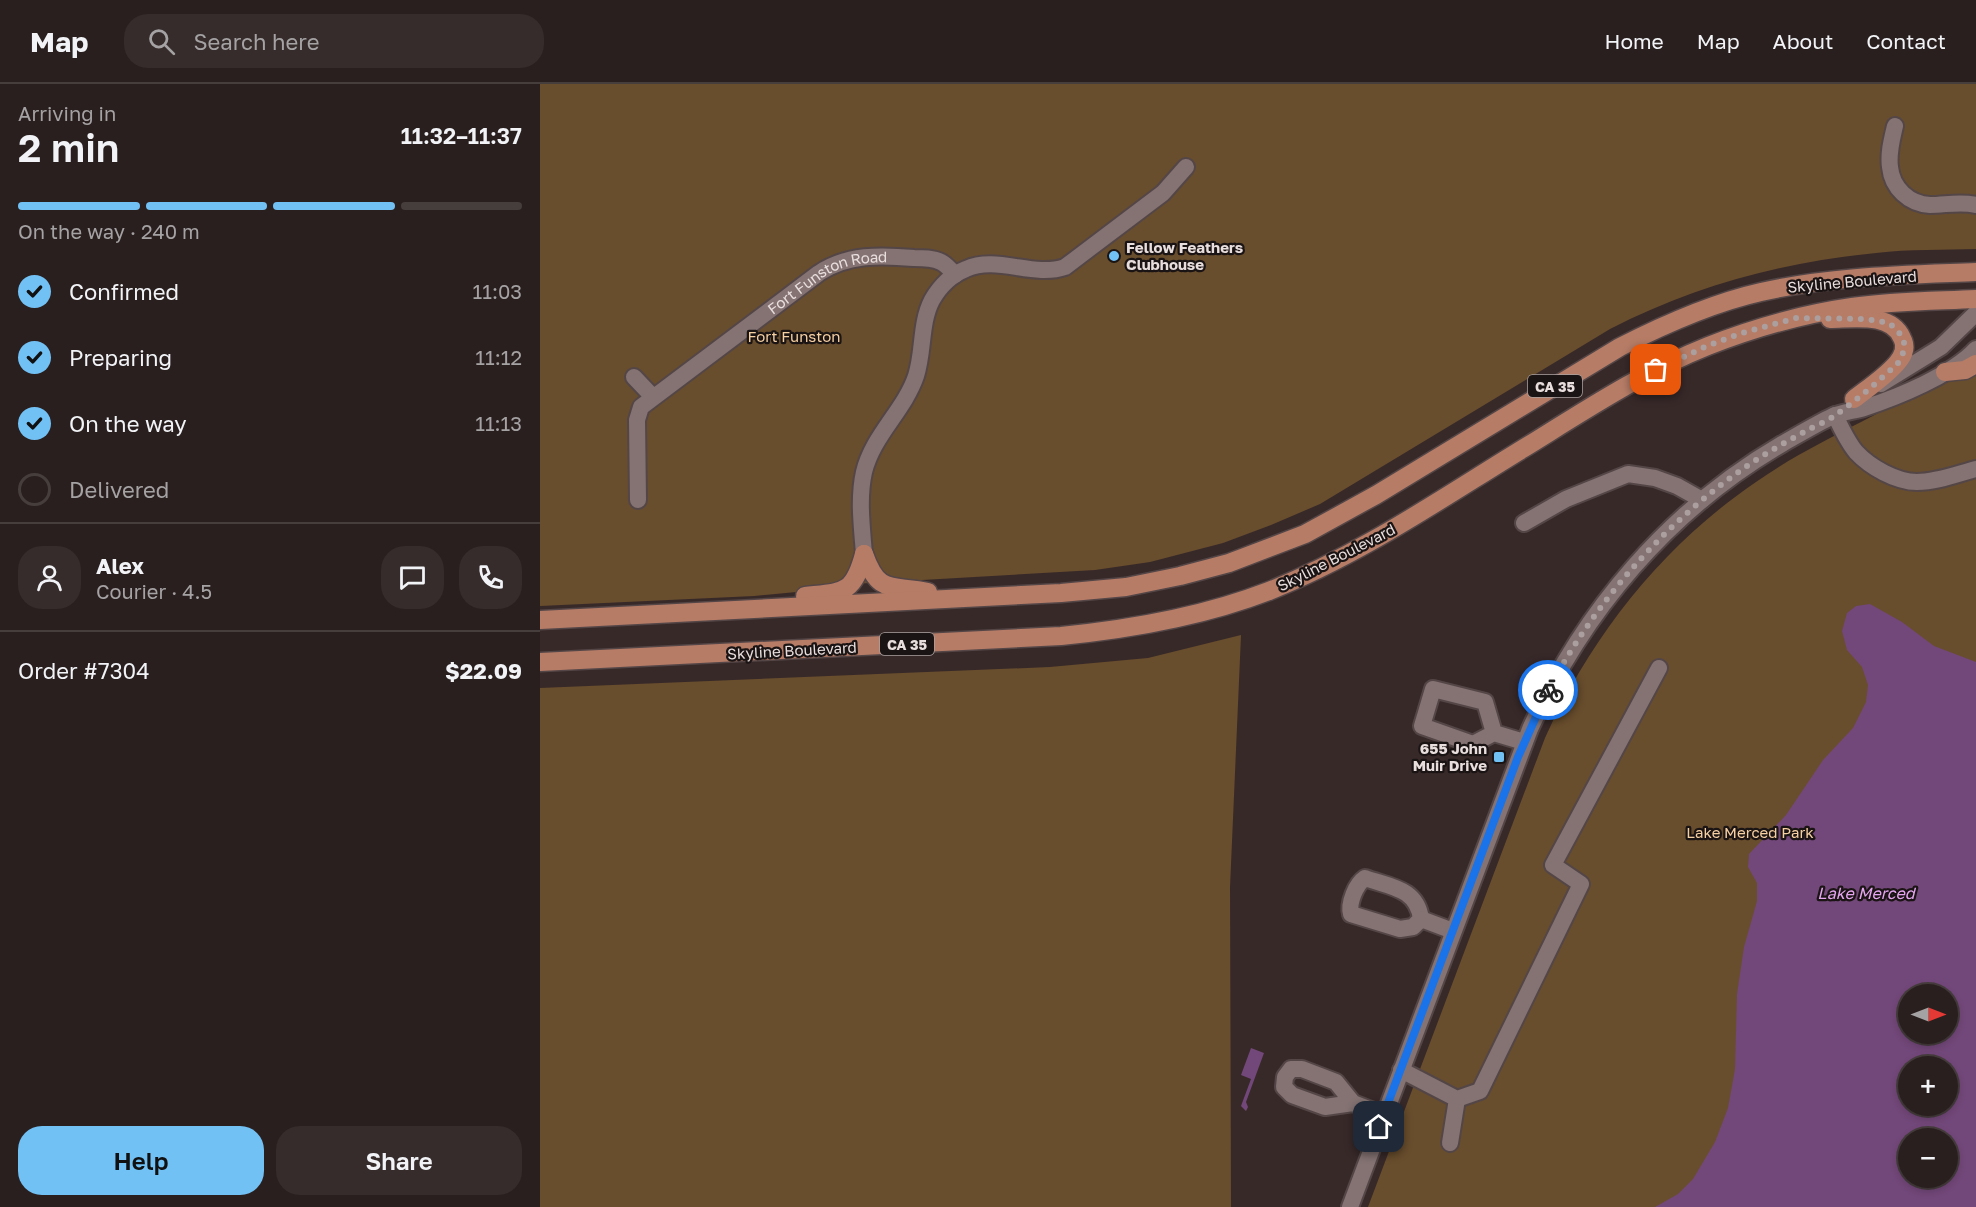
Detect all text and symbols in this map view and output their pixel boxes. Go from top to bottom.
search box [124,14,544,68]
text: Map [30,25,88,58]
icon: search [145,25,178,58]
text: Search here [193,28,319,55]
text: Home [1604,28,1664,54]
text: Map [1697,28,1740,54]
text: About [1773,28,1833,54]
text: Contact [1866,28,1946,54]
text: Arriving in [18,101,116,125]
text: 11:32–11:37 [401,122,522,149]
text: 2 min [18,124,119,171]
text: On the way · 240 m [18,219,200,243]
place label: Fellow Feathers Clubhouse [1126,238,1243,273]
street label: Fort Funston Road [764,247,887,318]
marker: Fellow Feathers Clubhouse [1107,249,1121,263]
street label: Skyline Boulevard [1787,266,1917,296]
icon: check [18,275,51,308]
text: Confirmed [69,278,179,305]
text: 11:03 [473,279,522,303]
park label: Fort Funston [747,327,841,345]
icon: check [18,341,51,374]
text: Preparing [69,344,172,371]
pin [1630,344,1681,395]
text: 11:12 [475,345,522,369]
icon: bag [1639,353,1672,386]
road number: CA 35 [1528,375,1582,397]
icon: check [18,407,51,440]
text: On the way [69,410,187,437]
text: 11:13 [475,411,522,435]
text: Delivered [69,476,169,503]
street label: Skyline Boulevard [1274,520,1398,594]
button: person [18,546,81,609]
button: chat [381,546,444,609]
button: phone [459,546,522,609]
text: Alex [96,552,144,579]
text: Courier · 4.5 [96,579,212,603]
road number: CA 35 [880,633,934,655]
street label: Skyline Boulevard [727,638,857,662]
text: Order #7304 [18,657,150,684]
text: $22.09 [445,657,522,684]
courier [1518,660,1578,720]
icon: bike [1532,674,1565,707]
place label: 655 John Muir Drive [1413,739,1487,774]
marker: 655 John Muir Drive [1492,750,1506,764]
park label: Lake Merced Park [1686,823,1814,841]
water label: Lake Merced [1817,883,1917,903]
north arrow [1898,984,1958,1044]
map controls [1898,984,1958,1188]
button: + [1898,1056,1958,1116]
pin [1353,1101,1404,1152]
icon: home [1362,1110,1395,1143]
button: Help [18,1126,264,1195]
button: Share [276,1126,522,1195]
button: − [1898,1128,1958,1188]

